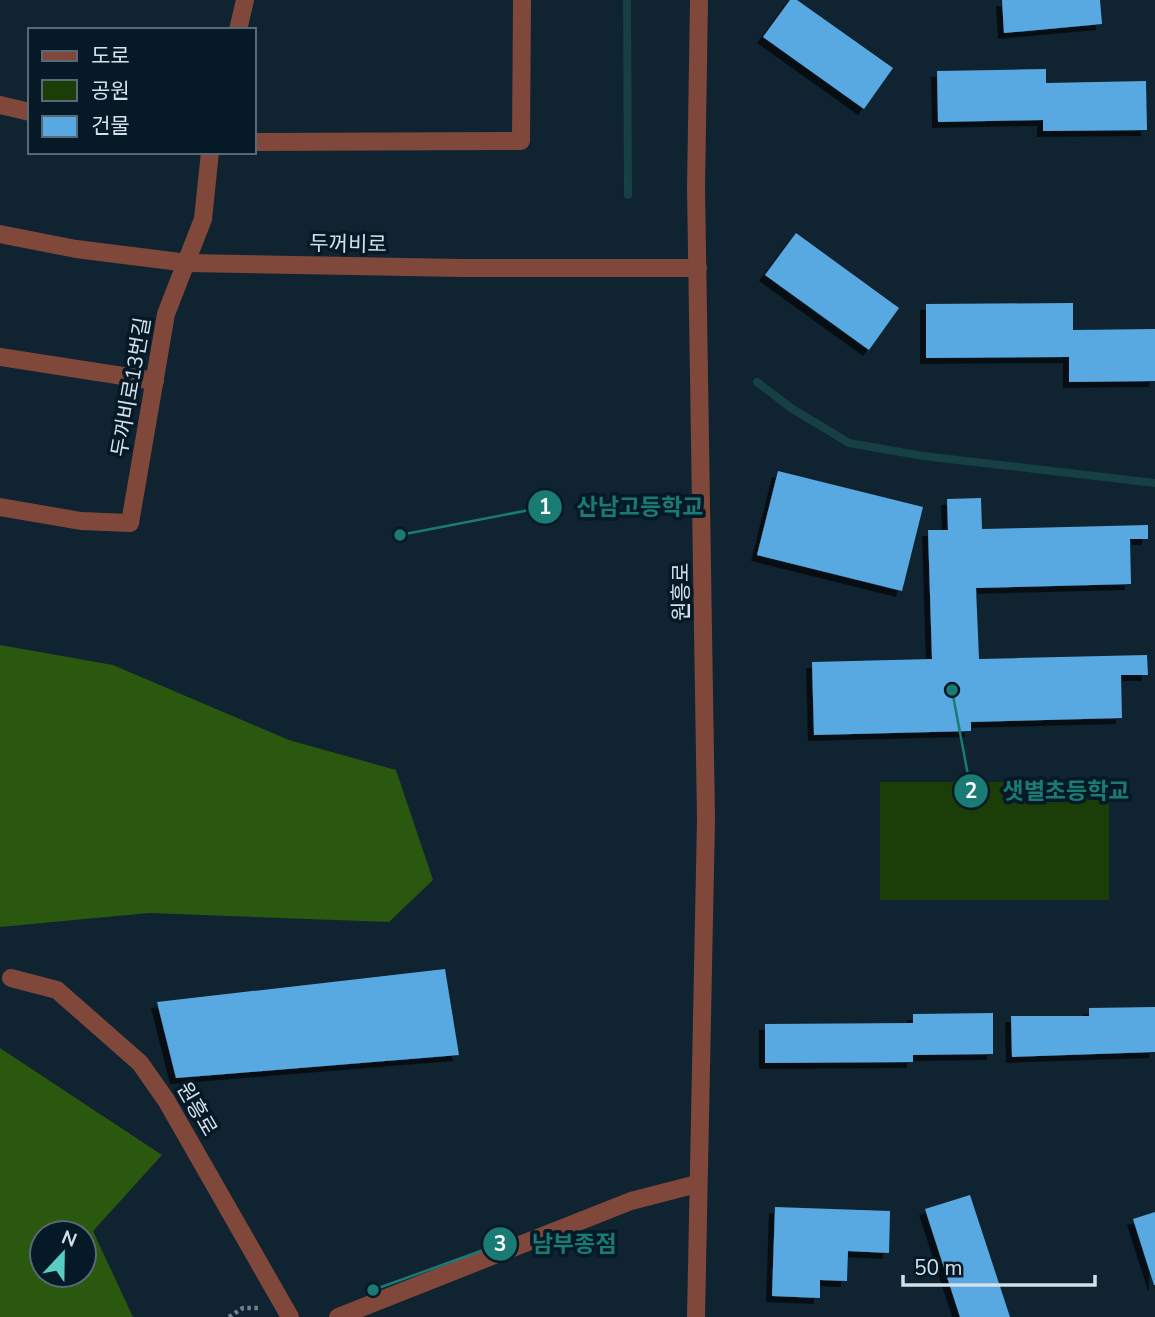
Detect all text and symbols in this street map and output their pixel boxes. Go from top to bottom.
legend [28,28,256,154]
text: 도로 [91,42,130,70]
text: 공원 [91,77,130,105]
text: 건물 [91,112,130,140]
street label: 두꺼비로 [309,229,387,259]
street label: 두꺼비로13번길 [105,315,157,459]
callout: 산남고등학교 [527,485,717,529]
text: 산남고등학교 [577,492,703,523]
text: 1 [539,493,551,521]
street label: 원흥로 [667,563,695,621]
callout: 샛별초등학교 [953,769,1143,813]
text: 샛별초등학교 [1003,776,1129,807]
text: 2 [965,777,977,805]
street label: 원흥로 [170,1077,224,1141]
north arrow [28,1219,98,1289]
callout: 남부종점 [483,1222,631,1266]
text: N [58,1224,80,1254]
text: 남부종점 [532,1229,616,1260]
text: 3 [494,1230,506,1258]
scale bar [903,1244,1096,1288]
text: 50 m [914,1254,963,1282]

